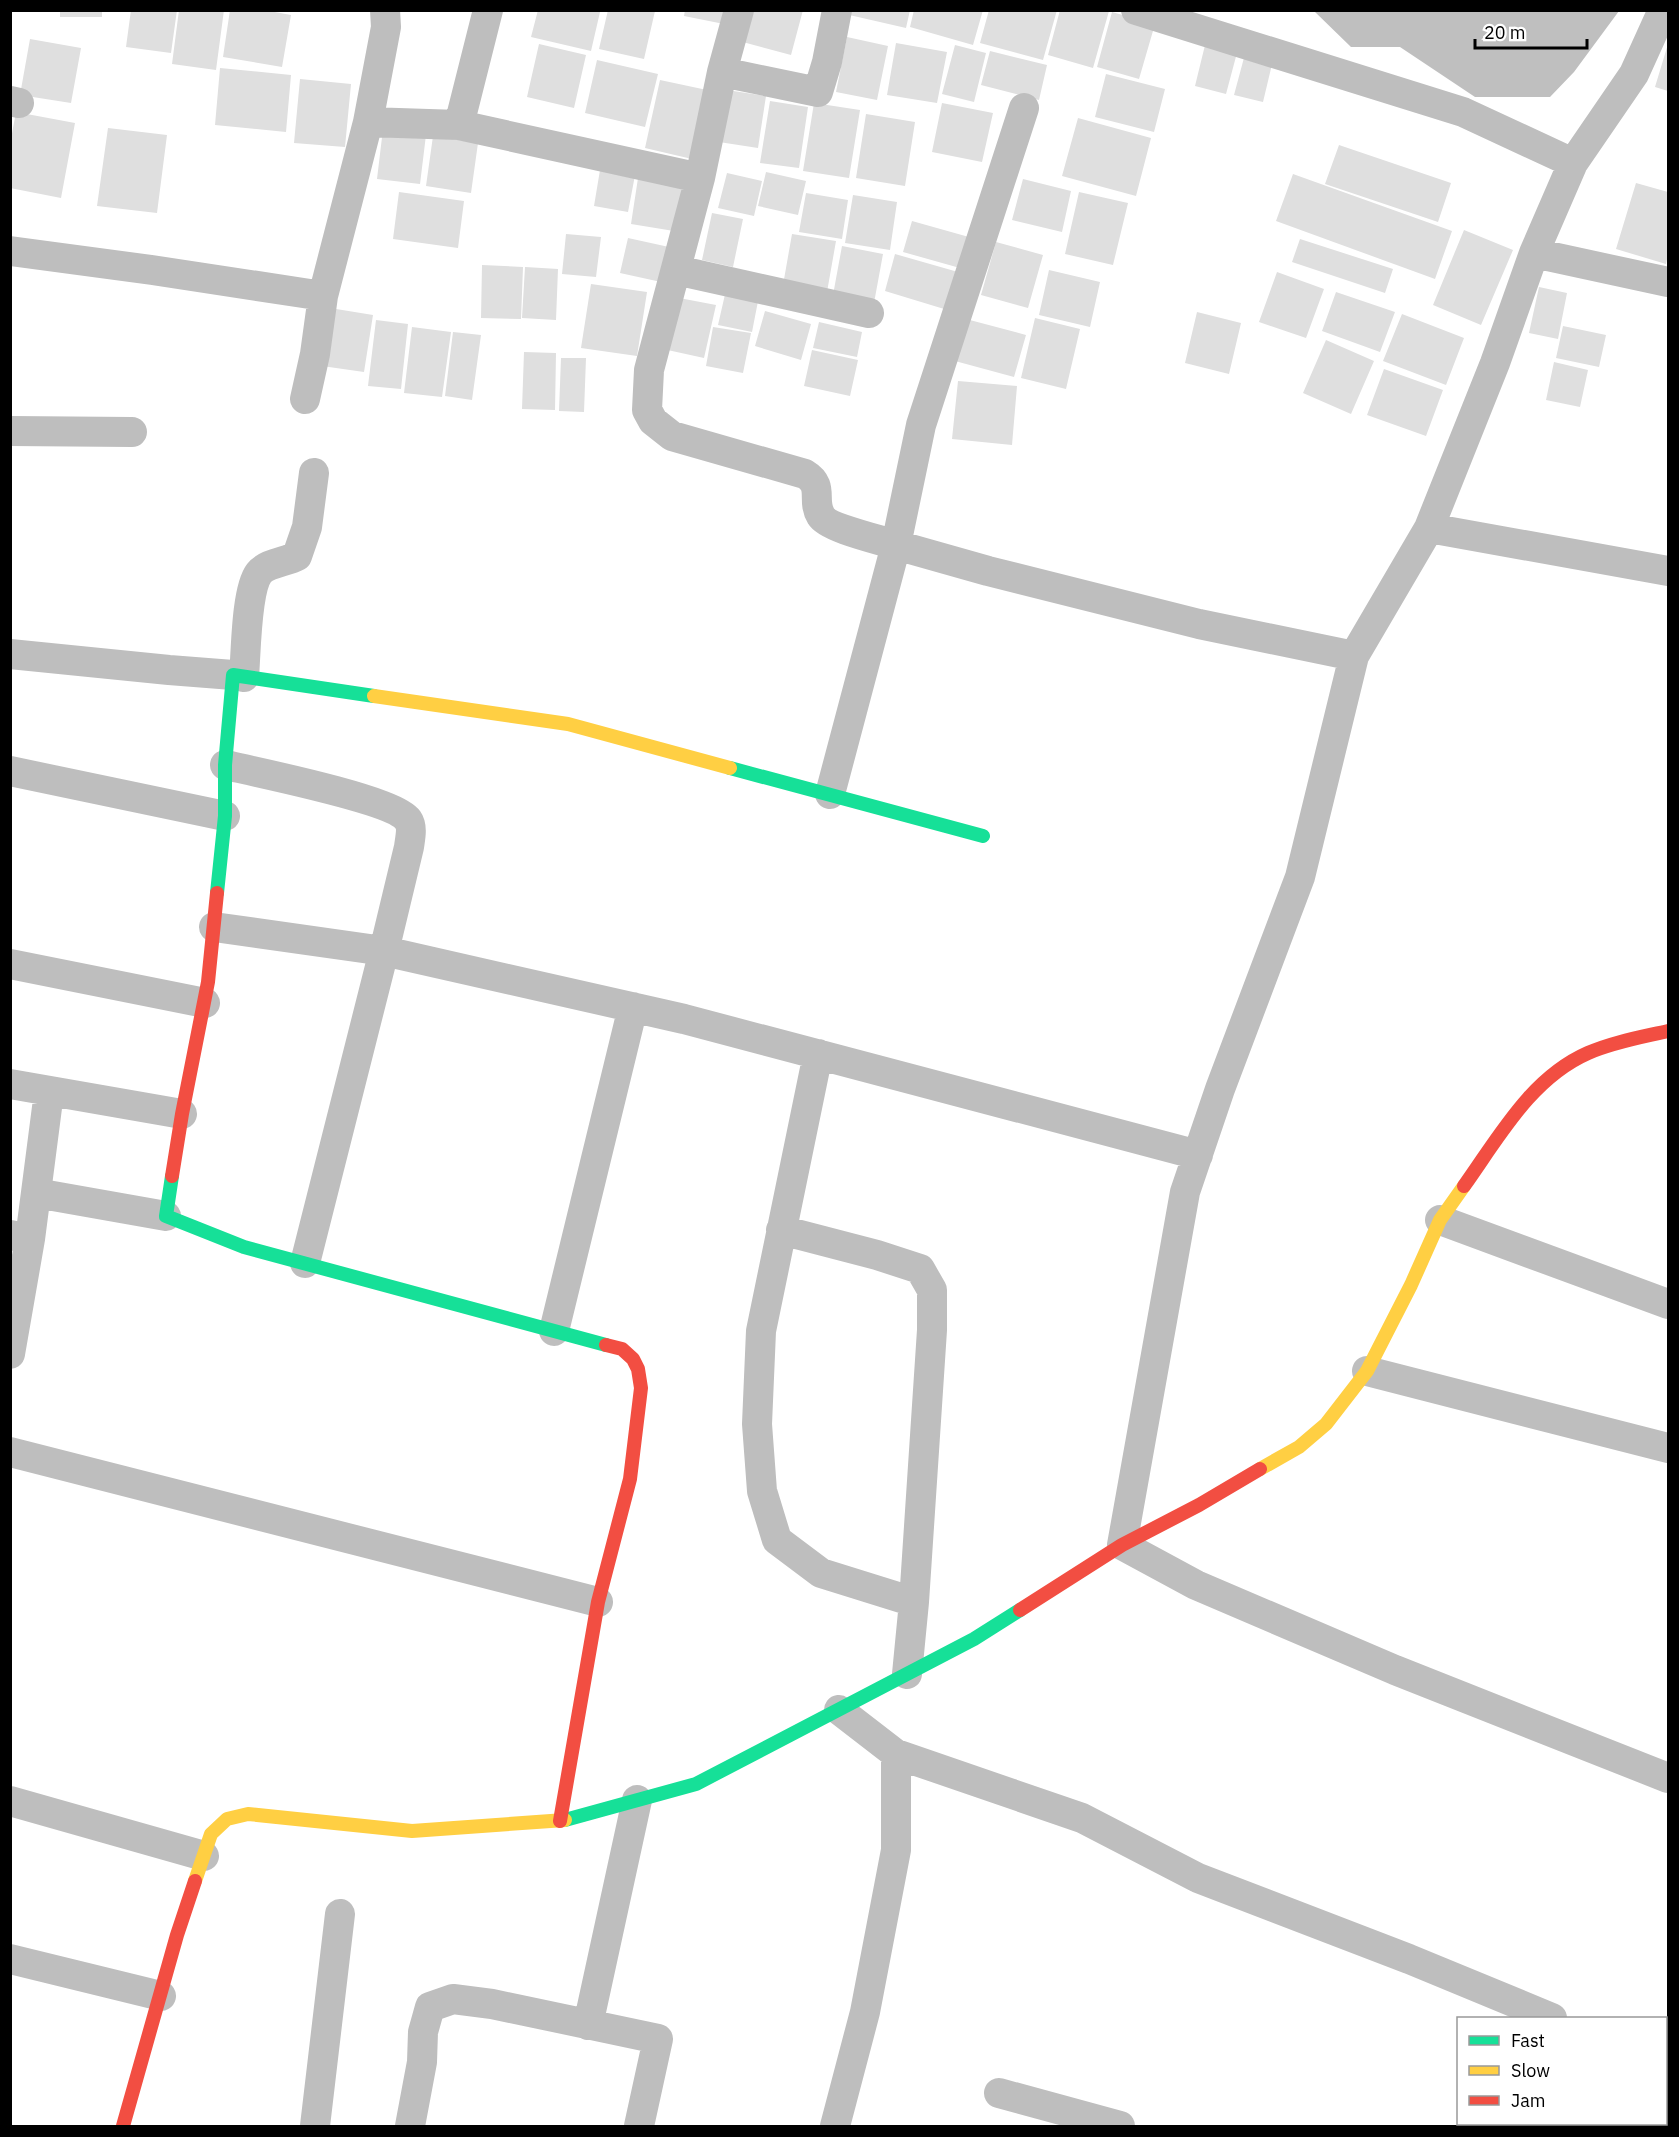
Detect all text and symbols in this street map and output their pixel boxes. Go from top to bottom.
scale bar [1475,12,1588,50]
text: 20 m [1484,21,1526,44]
legend [1457,2017,1667,2125]
text: Fast [1511,2029,1545,2052]
text: Slow [1511,2059,1550,2082]
text: Jam [1511,2089,1546,2112]

